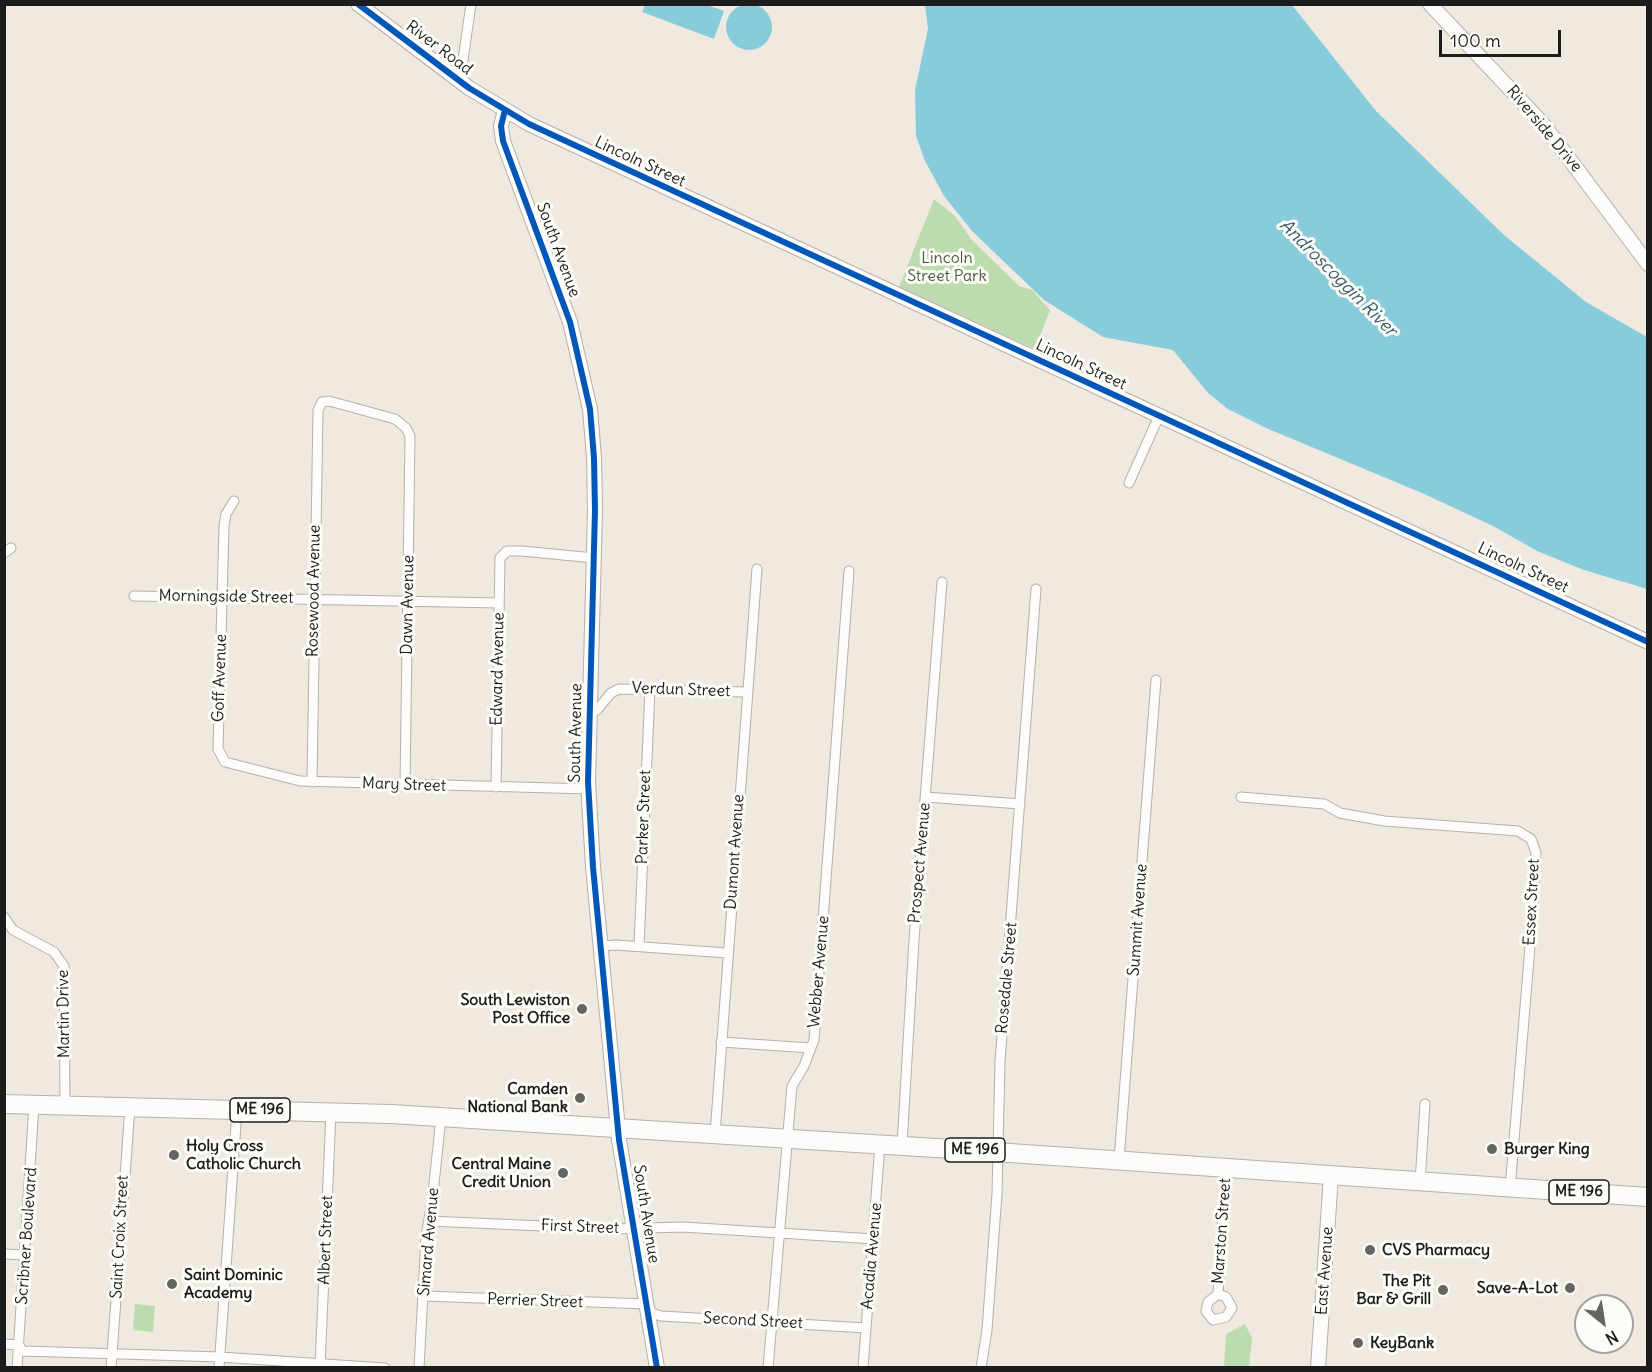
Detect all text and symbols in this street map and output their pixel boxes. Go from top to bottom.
street label: River Road [402,17,476,79]
scale bar [1442,18,1564,56]
text: 100 m [1450,29,1501,52]
street label: Riverside Drive [1502,82,1586,176]
street label: Lincoln Street [592,133,688,191]
street label: South Avenue [532,200,584,300]
water label: Androscoggin River [1275,215,1401,341]
park label: Lincoln Street Park [907,248,987,286]
street label: Lincoln Street [1033,336,1129,394]
street label: Rosewood Avenue [303,525,325,657]
street label: Lincoln Street [1475,539,1571,597]
street label: Dawn Avenue [398,555,418,655]
street label: Morningside Street [158,586,294,608]
street label: Edward Avenue [487,612,509,726]
street label: Goff Avenue [209,634,231,722]
street label: Verdun Street [631,679,731,701]
street label: South Avenue [566,683,586,783]
street label: Parker Street [633,769,655,865]
street label: Mary Street [362,774,446,796]
street label: Dumont Avenue [721,794,749,910]
street label: Prospect Avenue [905,802,935,924]
street label: Essex Street [1520,858,1544,946]
street label: Summit Avenue [1124,863,1152,977]
street label: Webber Avenue [805,915,833,1029]
street label: Rosedale Street [993,921,1021,1035]
street label: Martin Drive [54,970,74,1058]
place label: South Lewiston Post Office [460,990,570,1028]
marker: South Lewiston Post Office [575,1002,589,1016]
place label: Camden National Bank [467,1079,568,1117]
marker: Camden National Bank [573,1091,587,1105]
road number: ME 196 [230,1098,290,1122]
place label: Holy Cross Catholic Church [186,1136,301,1174]
road number: ME 196 [945,1138,1005,1162]
place label: Burger King [1504,1139,1590,1159]
marker: Burger King [1485,1142,1499,1156]
marker: Holy Cross Catholic Church [167,1148,181,1162]
place label: Central Maine Credit Union [451,1154,551,1192]
street label: South Avenue [629,1163,663,1265]
marker: Central Maine Credit Union [556,1166,570,1180]
street label: Scribner Boulevard [13,1167,41,1305]
street label: Saint Croix Street [107,1175,133,1299]
street label: Marston Street [1209,1177,1235,1285]
road number: ME 196 [1549,1180,1609,1204]
street label: Simard Avenue [415,1187,443,1297]
street label: Albert Street [315,1195,337,1285]
street label: Acadia Avenue [858,1202,886,1310]
street label: First Street [541,1216,619,1238]
street label: East Avenue [1312,1226,1338,1316]
place label: CVS Pharmacy [1382,1240,1490,1260]
marker: CVS Pharmacy [1363,1243,1377,1257]
place label: Saint Dominic Academy [184,1265,283,1303]
place label: The Pit Bar & Grill [1356,1271,1431,1309]
marker: Saint Dominic Academy [165,1277,179,1291]
place label: Save-A-Lot [1477,1278,1558,1298]
marker: Save-A-Lot [1563,1281,1577,1295]
marker: The Pit Bar & Grill [1436,1283,1450,1297]
street label: Perrier Street [487,1290,583,1312]
north arrow [1574,1294,1634,1354]
street label: Second Street [703,1309,803,1333]
text: N [1602,1326,1622,1349]
place label: KeyBank [1370,1333,1434,1353]
marker: KeyBank [1351,1336,1365,1350]

